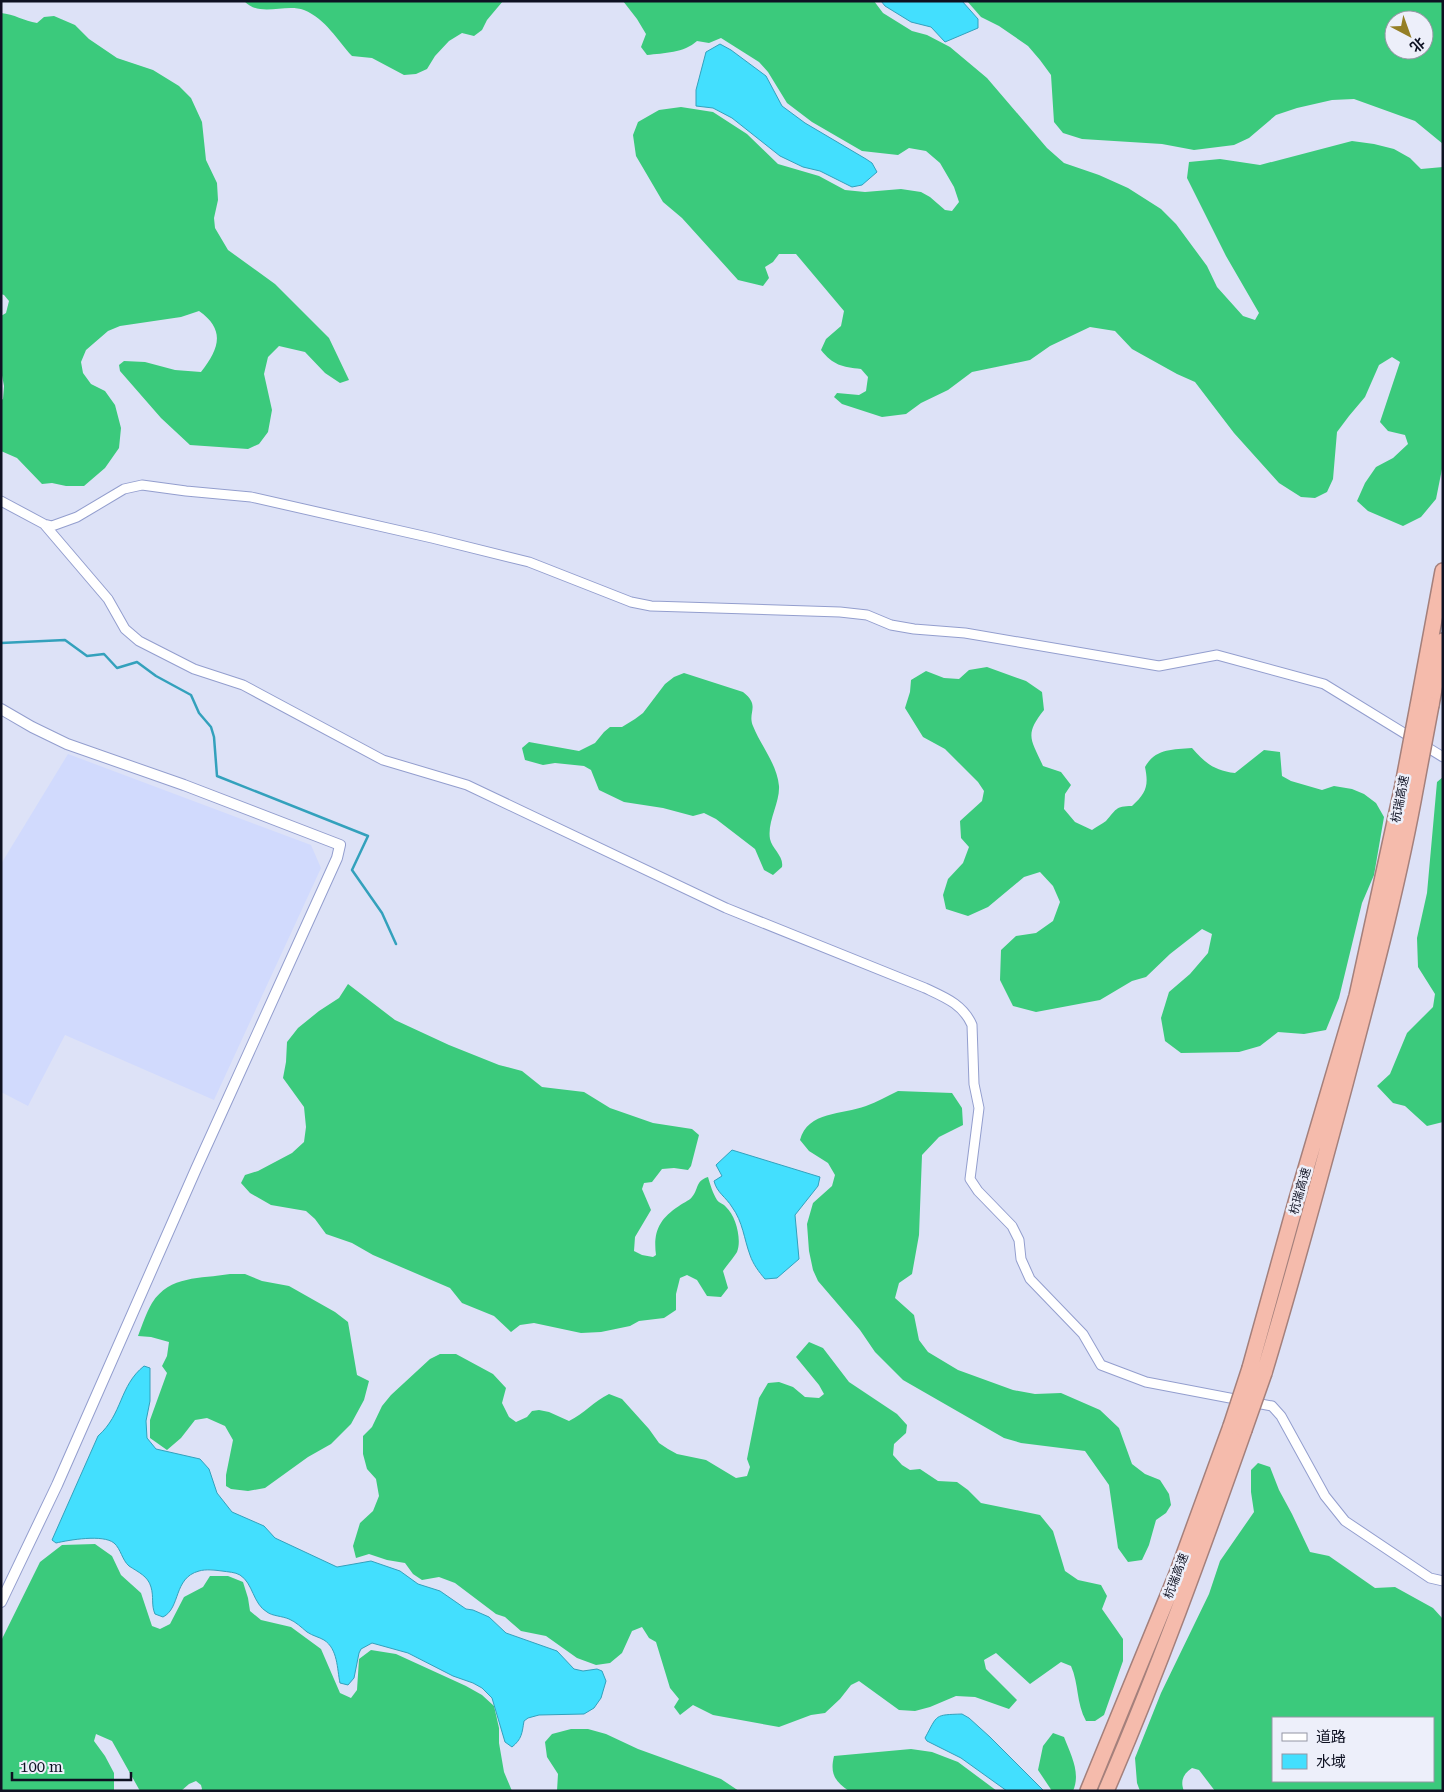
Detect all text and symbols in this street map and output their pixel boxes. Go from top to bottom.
north arrow [1384,10,1434,60]
text: 北 [1407,34,1428,55]
street label: 杭瑞高速 [1389,774,1411,824]
street label: 杭瑞高速 [1287,1166,1313,1216]
street label: 杭瑞高速 [1161,1551,1191,1601]
legend [1272,1717,1434,1782]
text: 道路 [1316,1728,1346,1746]
scale bar [12,1750,131,1782]
text: 水域 [1316,1753,1346,1771]
text: 100 m [20,1758,63,1776]

